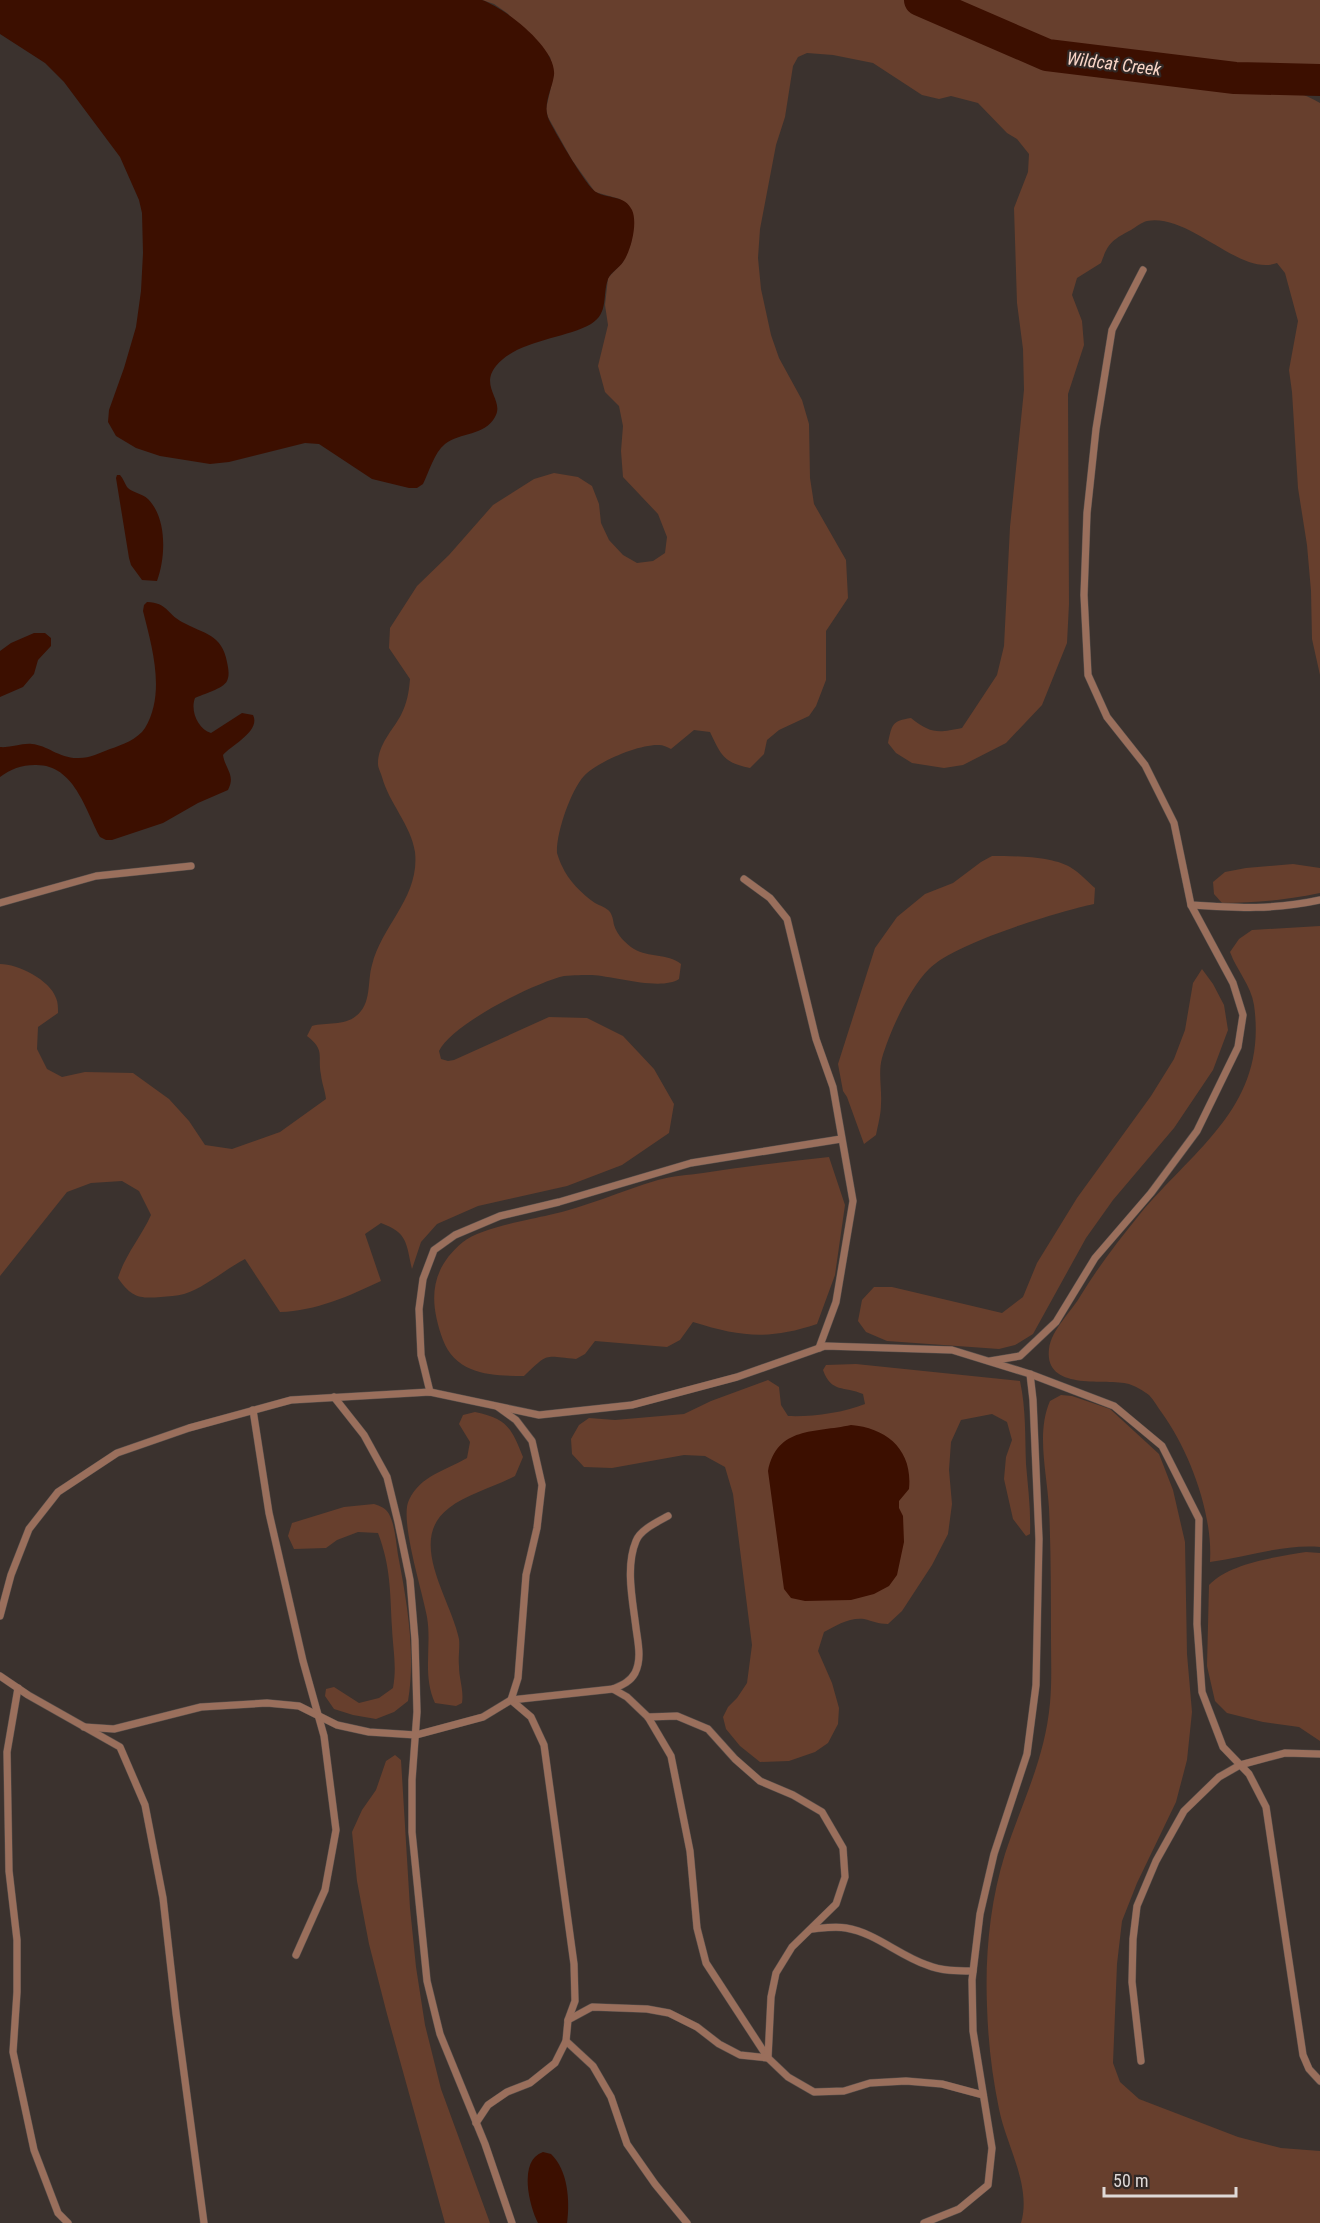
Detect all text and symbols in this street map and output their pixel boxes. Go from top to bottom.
water label: Wildcat Creek [1066,47,1164,80]
scale bar [1104,2160,1236,2198]
text: 50 m [1113,2170,1148,2191]

